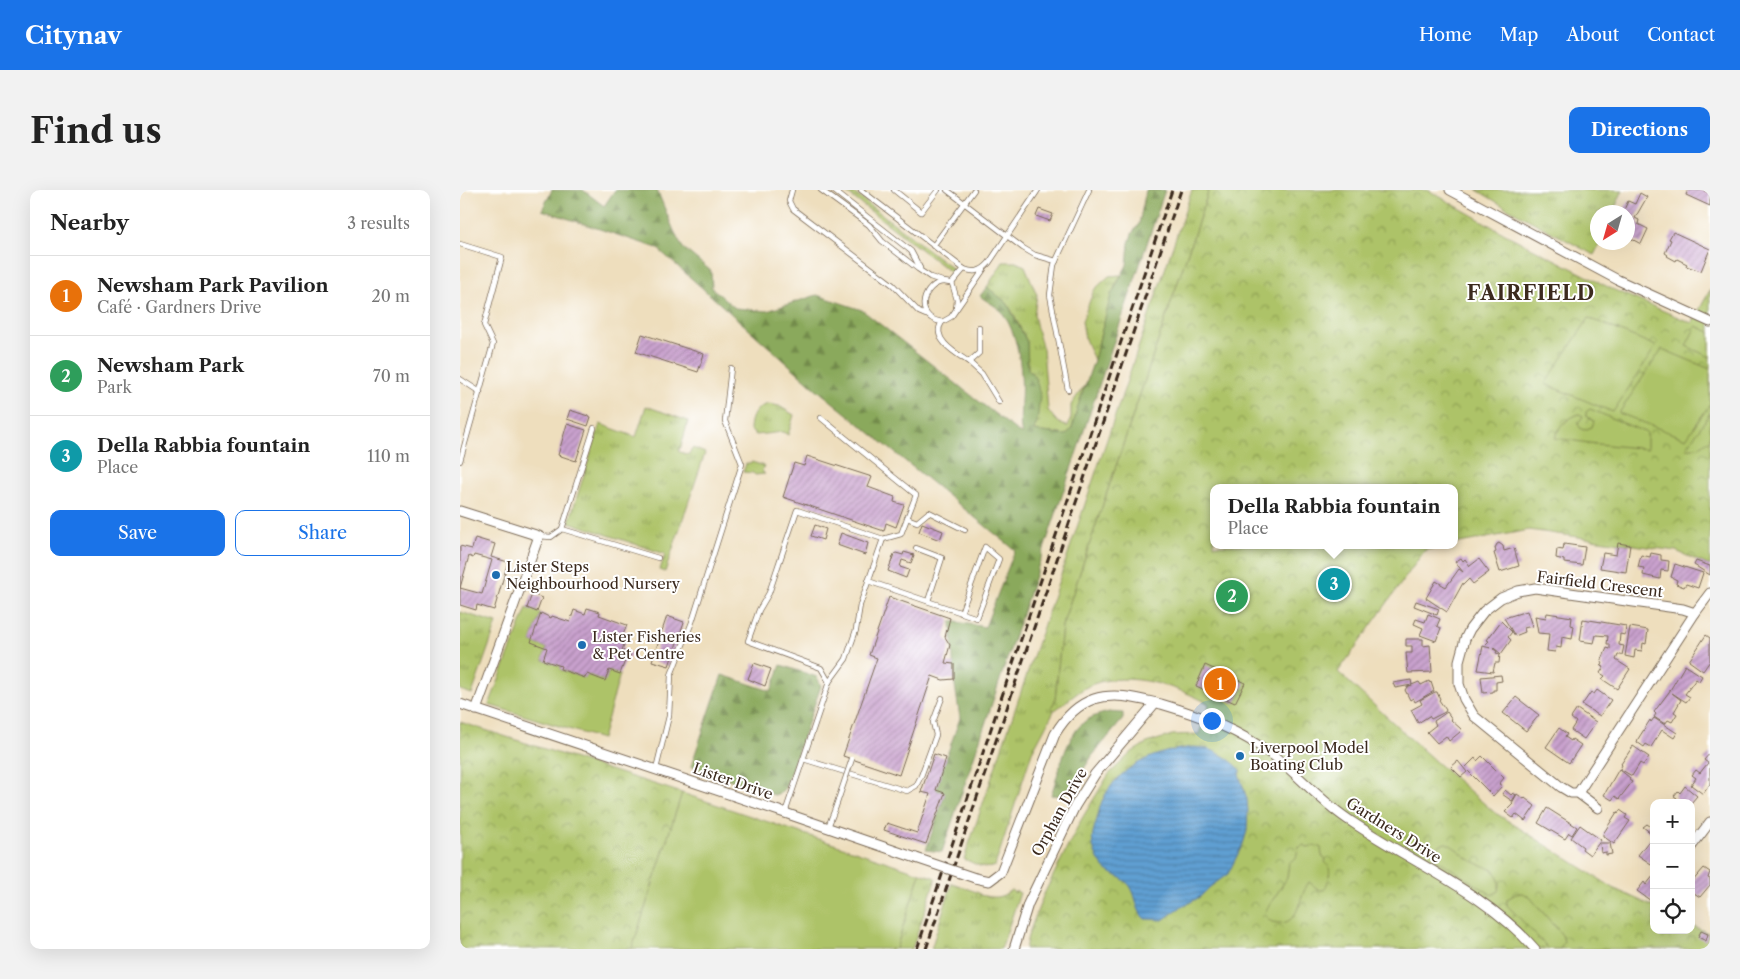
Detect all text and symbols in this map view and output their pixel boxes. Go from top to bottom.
text: Citynav [25,21,122,50]
text: Home [1419,24,1472,46]
text: Map [1500,24,1538,46]
text: About [1566,24,1619,46]
text: Contact [1647,24,1715,46]
button: Directions [1569,107,1710,153]
text: Find us [30,109,162,152]
north arrow [1590,205,1635,250]
text: Nearby [50,210,129,235]
text: 3 results [347,213,410,233]
text: Newsham Park Pavilion [97,274,329,297]
district label: FAIRFIELD [1467,281,1595,305]
text: 1 [62,286,70,306]
text: 20 m [371,286,410,306]
text: Café · Gardners Drive [97,297,261,317]
text: Newsham Park [97,354,244,377]
text: 2 [61,366,71,386]
text: 70 m [373,366,410,386]
text: Park [97,377,132,397]
text: Della Rabbia fountain [97,434,310,457]
text: 3 [61,446,71,466]
text: 110 m [367,446,410,466]
text: Place [97,457,138,477]
popup [1210,484,1458,549]
text: Della Rabbia fountain [1227,495,1441,518]
button: Save [50,510,225,556]
button: Share [235,510,410,556]
text: Place [1227,518,1269,538]
place label: Lister Steps Neighbourhood Nursery [506,557,681,593]
pin: 3 [1318,565,1350,603]
street label: Fairfield Crescent [1536,567,1665,601]
marker: Lister Steps Neighbourhood Nursery [490,569,502,581]
pin: 2 [1216,577,1248,615]
place label: Lister Fisheries & Pet Centre [592,627,701,663]
marker: Lister Fisheries & Pet Centre [576,639,588,651]
pin: 1 [1204,665,1236,703]
your location [1199,708,1225,734]
place label: Liverpool Model Boating Club [1250,738,1369,774]
marker: Liverpool Model Boating Club [1234,750,1246,762]
street label: Lister Drive [690,758,776,804]
street label: Orphan Drive [1027,765,1091,859]
street label: Gardners Drive [1343,793,1445,867]
map controls [1650,799,1695,934]
button: + [1650,799,1695,844]
button: − [1650,844,1695,889]
button: locate [1650,889,1695,934]

